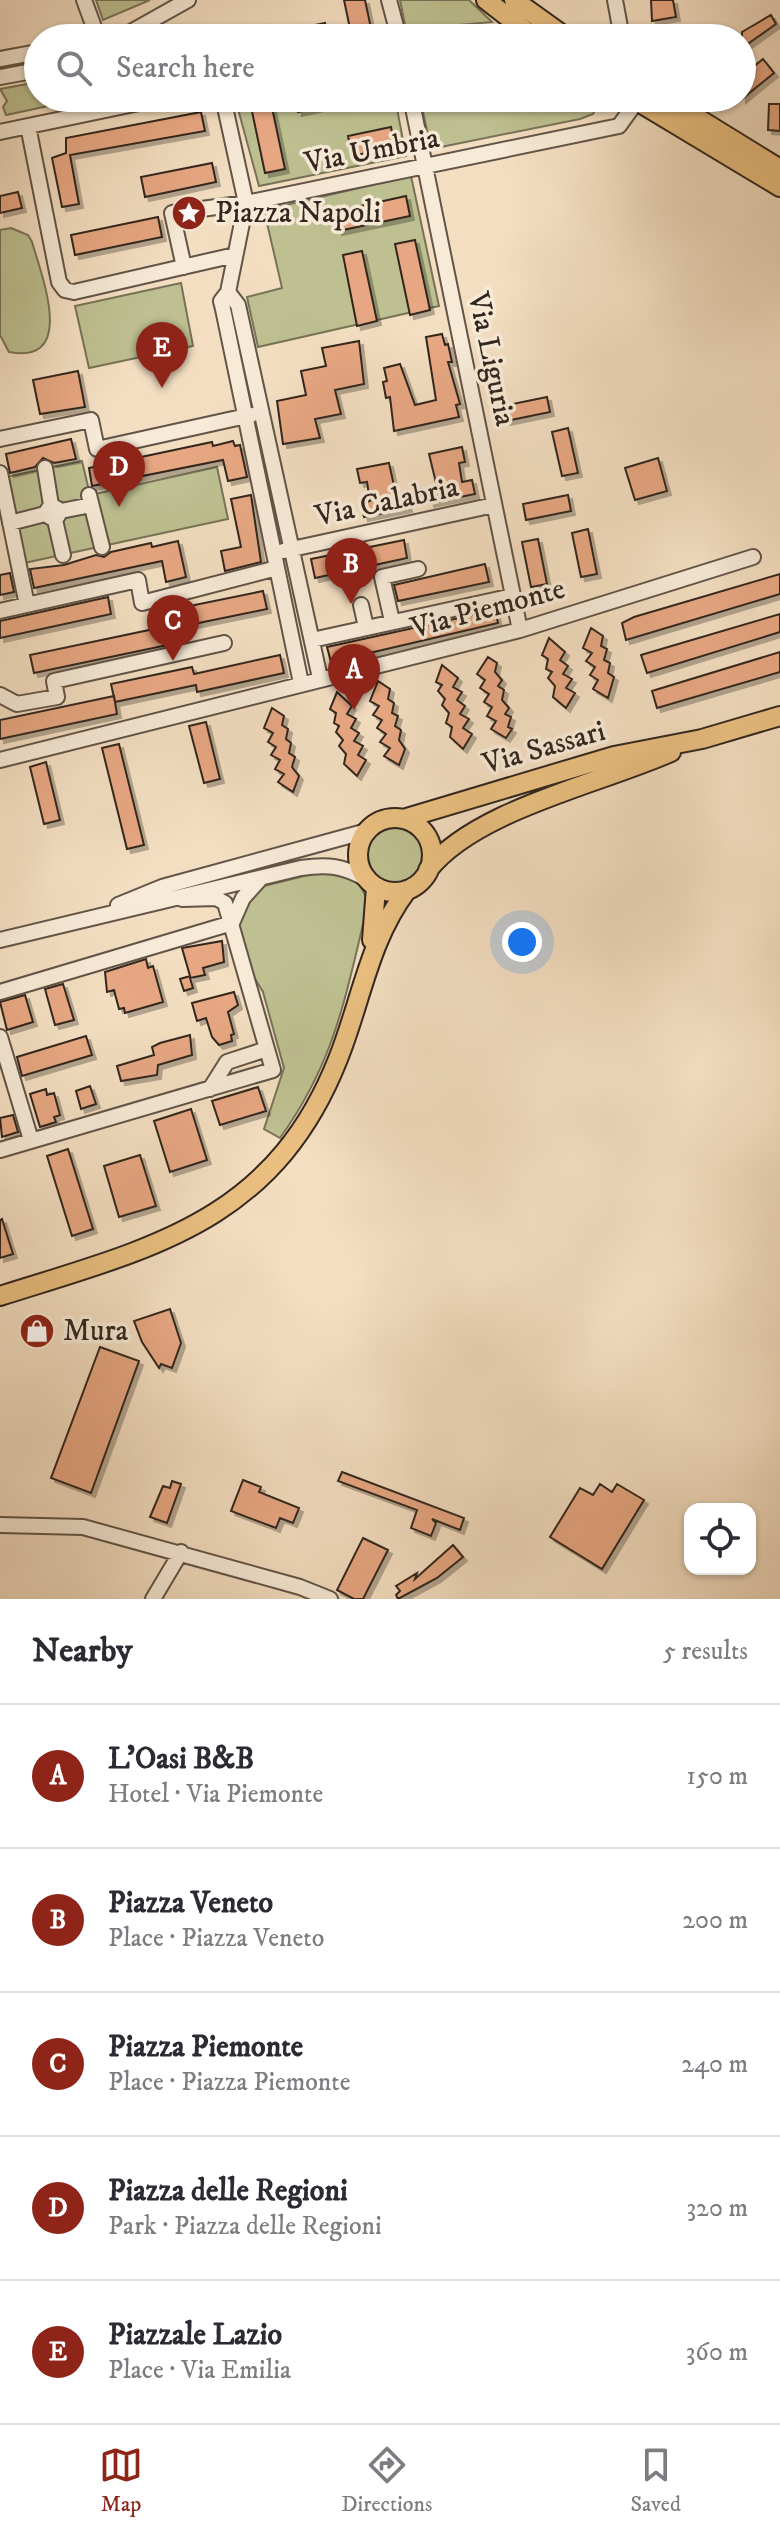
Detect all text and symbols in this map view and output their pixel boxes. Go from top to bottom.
search box [24,24,756,112]
icon: search [52,46,96,90]
text: Search here [116,50,255,87]
street label: Via Umbria [301,120,443,182]
place icon: Piazza Napoli [170,194,208,232]
place label: Piazza Napoli [215,195,381,232]
street label: Via Liguria [459,288,523,429]
pin: E [136,322,188,388]
pin: D [93,441,145,507]
street label: Via Calabria [311,469,462,535]
pin: B [325,538,377,604]
street label: Via Piemonte [406,571,569,648]
pin: C [147,595,199,661]
pin: A [328,644,380,710]
street label: Via Sassari [477,713,610,783]
your location [502,922,542,962]
shop icon: Mura [18,1312,56,1350]
place label: Mura [63,1313,129,1350]
map controls [684,1503,756,1575]
button: locate [684,1503,756,1575]
text: Nearby [32,1630,133,1672]
text: 5 results [663,1635,748,1668]
text: L'Oasi B&B [108,1741,254,1778]
text: A [50,1760,66,1793]
text: 150 m [687,1760,748,1793]
text: Hotel · Via Piemonte [108,1778,323,1811]
text: Piazza Veneto [108,1885,273,1922]
text: B [50,1904,66,1937]
text: 200 m [682,1904,748,1937]
text: Place · Piazza Veneto [108,1922,324,1955]
text: Piazza Piemonte [108,2029,303,2066]
text: C [49,2048,67,2081]
text: 240 m [681,2048,748,2081]
text: Place · Piazza Piemonte [108,2066,350,2099]
text: Piazza delle Regioni [108,2173,348,2210]
text: D [48,2192,68,2225]
text: 320 m [686,2192,748,2225]
text: Park · Piazza delle Regioni [108,2210,382,2243]
text: Piazzale Lazio [108,2317,282,2354]
text: E [49,2336,67,2369]
text: 360 m [686,2336,748,2369]
text: Place · Via Emilia [108,2354,291,2387]
tab: Map [99,2443,143,2518]
tab: Directions [341,2443,432,2518]
tab: Saved [630,2443,681,2518]

